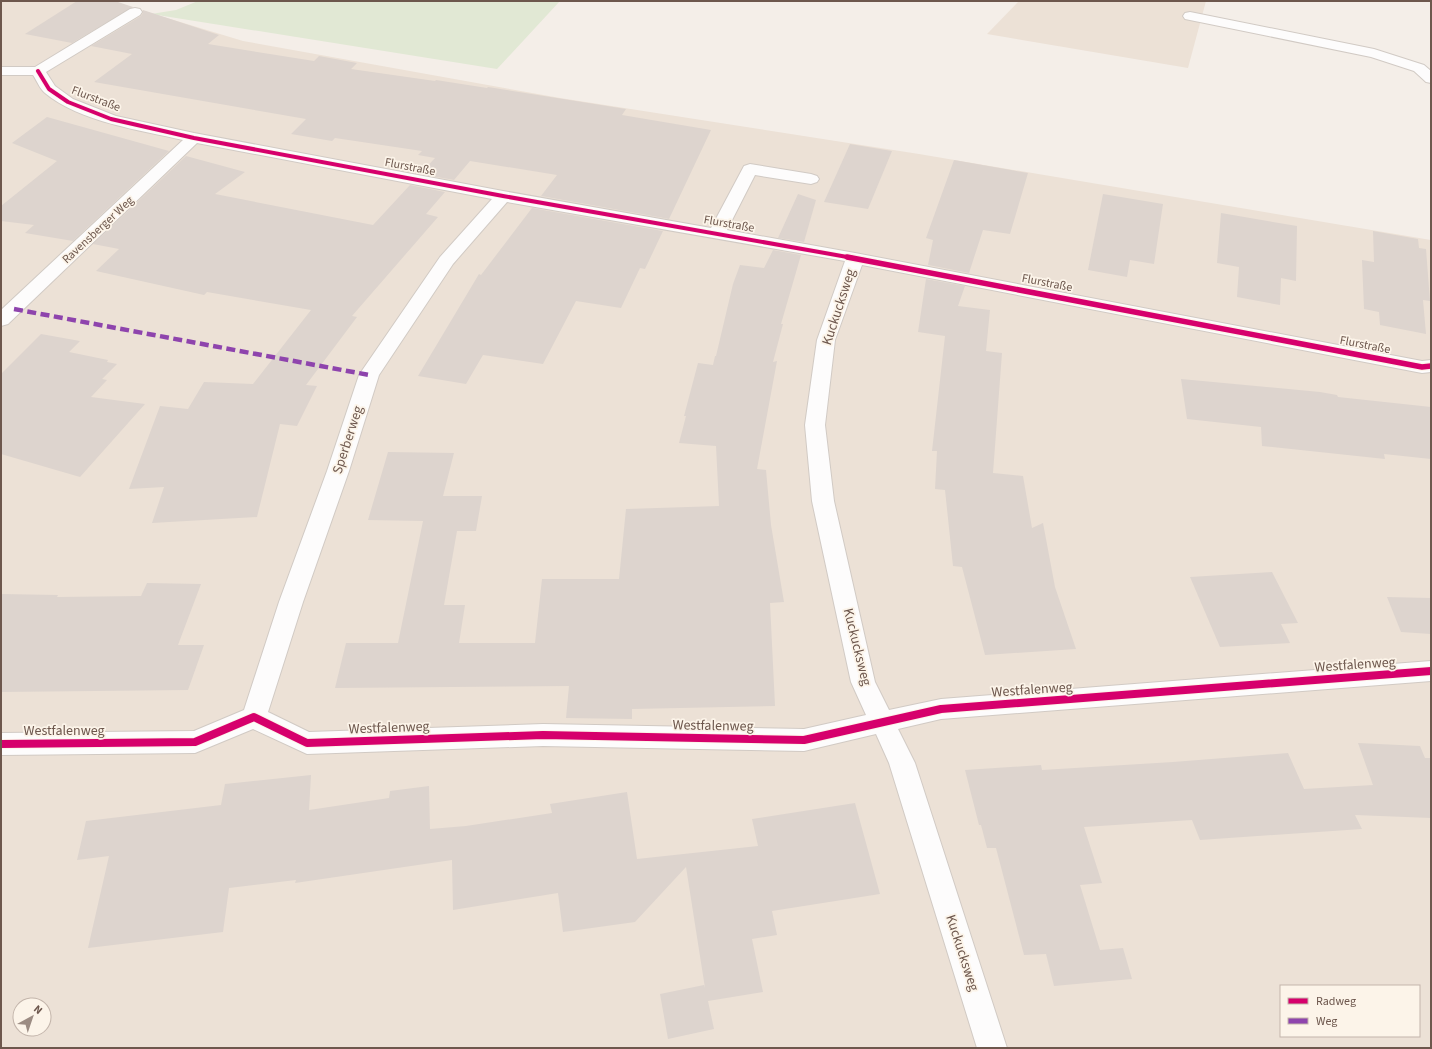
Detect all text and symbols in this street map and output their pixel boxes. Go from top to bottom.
street label: Flurstraße [69,82,123,116]
street label: Flurstraße [383,154,437,180]
street label: Ravensberger Weg [58,192,138,268]
street label: Flurstraße [702,211,756,237]
street label: Kuckucksweg [817,266,861,348]
street label: Flurstraße [1020,270,1074,296]
street label: Flurstraße [1338,332,1392,358]
street label: Sperberweg [328,403,368,477]
street label: Kuckucksweg [838,606,876,688]
street label: Westfalenweg [1314,652,1396,678]
street label: Westfalenweg [991,677,1073,703]
street label: Westfalenweg [672,715,754,737]
street label: Westfalenweg [348,717,430,739]
street label: Westfalenweg [23,721,105,741]
street label: Kuckucksweg [940,912,984,994]
legend [1280,985,1420,1037]
text: Radweg [1316,993,1356,1010]
north arrow [12,997,52,1037]
text: N [30,1002,46,1018]
text: Weg [1316,1013,1337,1030]

